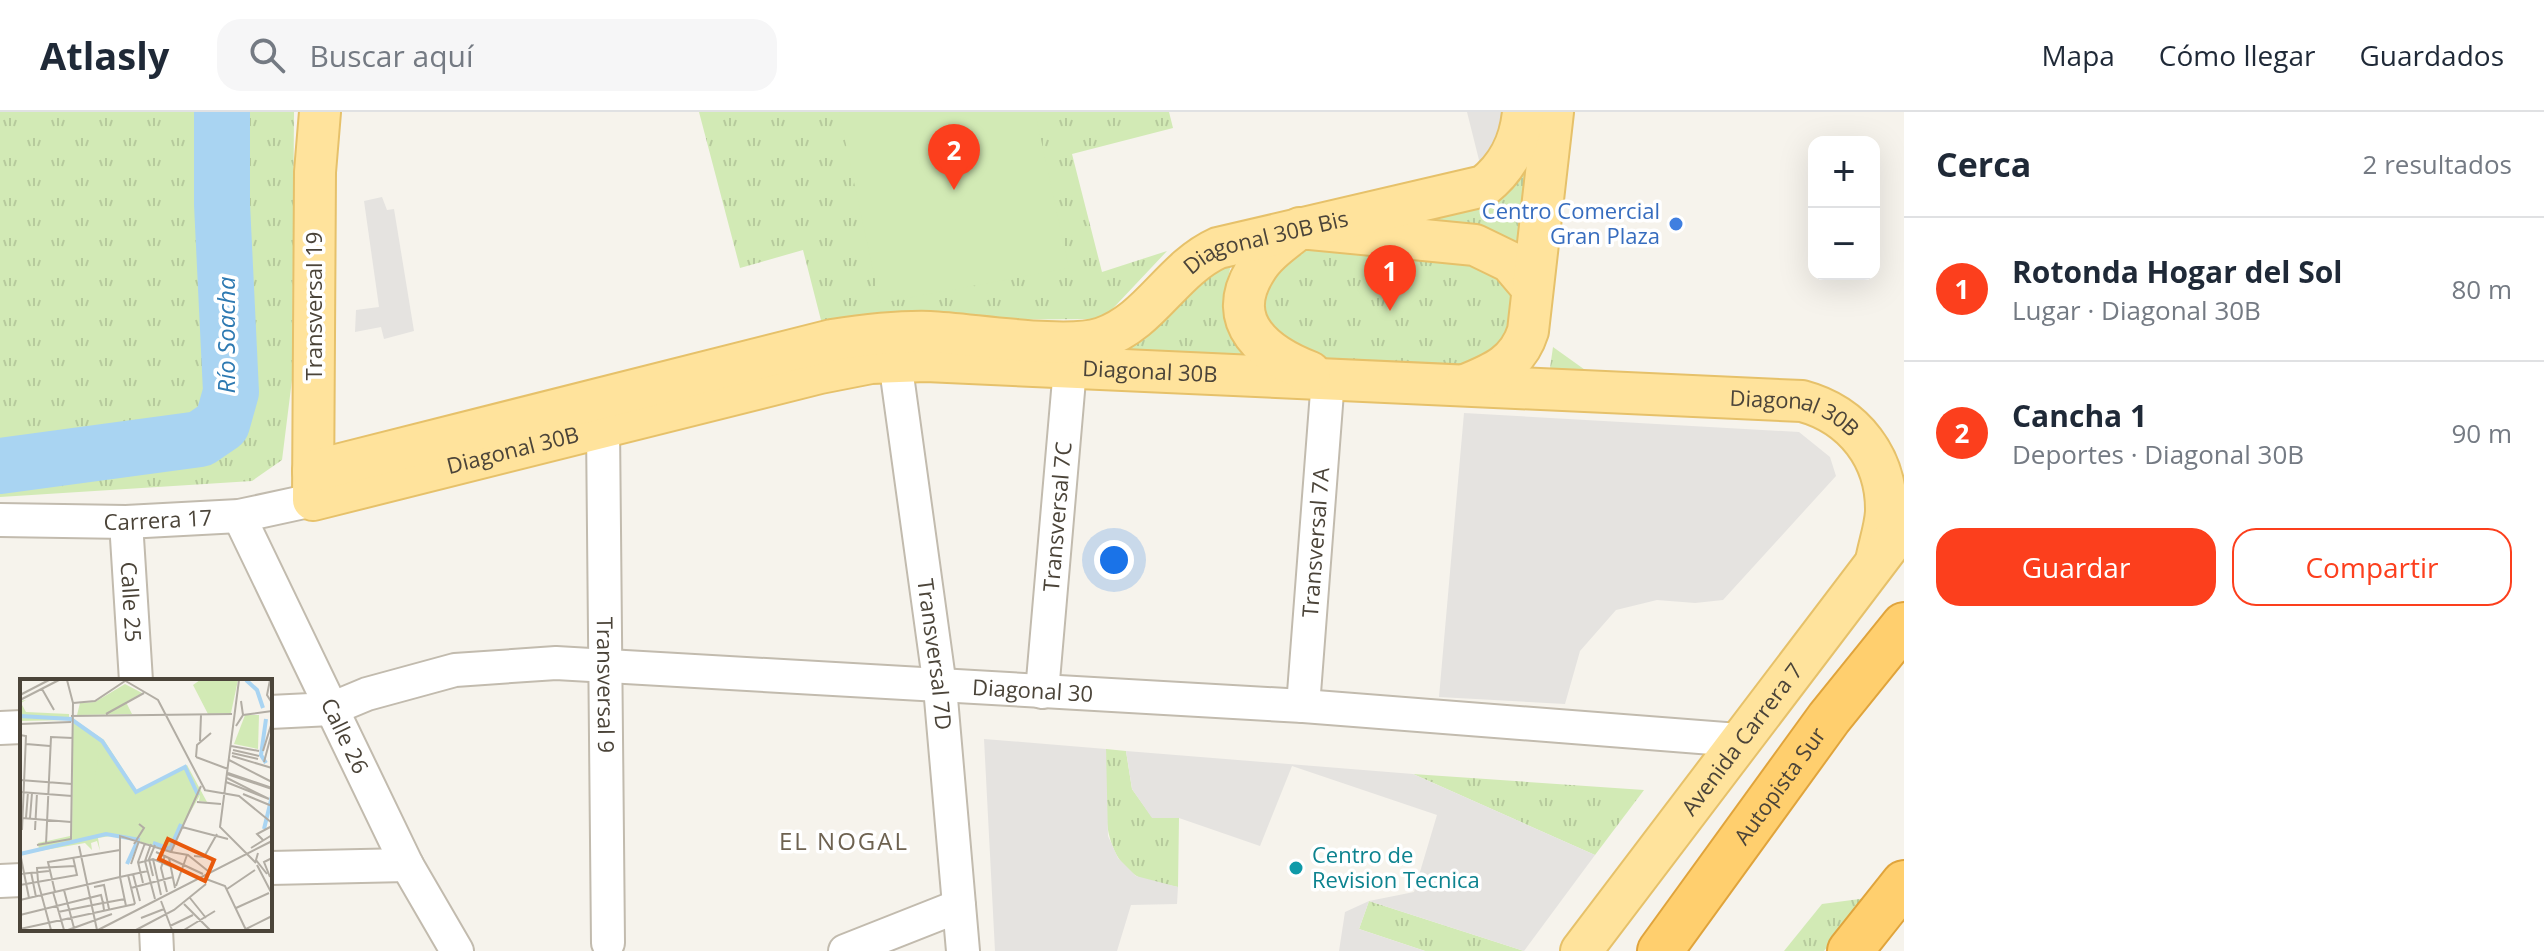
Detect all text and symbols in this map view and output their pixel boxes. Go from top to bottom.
search box [217,19,777,91]
text: Atlasly [40,29,169,81]
icon: search [245,33,289,77]
text: Buscar aquí [309,35,474,76]
text: Mapa [2041,36,2115,74]
text: Cómo llegar [2159,36,2315,74]
text: Guardados [2359,36,2504,74]
pin: 2 [928,124,980,190]
map controls [1808,136,1880,280]
button: + [1808,136,1880,208]
text: Cerca [1936,141,2031,187]
text: 2 resultados [2363,146,2512,182]
place label: Centro Comercial Gran Plaza [1482,195,1660,250]
street label: Diagonal 30B Bis [1176,202,1351,280]
button: − [1808,208,1880,280]
marker: Centro Comercial Gran Plaza [1667,215,1685,233]
street label: Transversal 19 [298,232,328,380]
pin: 1 [1364,245,1416,311]
text: Rotonda Hogar del Sol [2012,251,2343,292]
text: 1 [1955,271,1969,307]
text: 80 m [2451,271,2512,307]
water label: Río Soacha [209,276,242,393]
text: Lugar · Diagonal 30B [2012,292,2261,328]
street label: Diagonal 30B [1082,352,1218,388]
street label: Diagonal 30B [1729,382,1867,442]
text: Cancha 1 [2012,395,2147,436]
text: 2 [1955,415,1969,451]
text: 90 m [2451,415,2512,451]
street label: Diagonal 30B [443,418,582,480]
text: Deportes · Diagonal 30B [2012,436,2304,472]
street label: Transversal 7C [1035,440,1078,593]
street label: Transversal 7A [1294,466,1335,618]
street label: Carrera 17 [103,501,213,536]
button: Guardar [1936,528,2216,606]
button: Compartir [2232,528,2512,606]
your location [1094,540,1134,580]
street label: Calle 25 [115,561,150,643]
street label: Transversal 7D [911,577,960,731]
street label: Transversal 9 [591,617,622,753]
street label: Avenida Carrera 7 [1674,656,1809,821]
street label: Diagonal 30 [971,671,1094,708]
inset map [20,679,272,931]
street label: Calle 26 [315,693,377,778]
street label: Autopista Sur [1726,720,1832,850]
district label: EL NOGAL [779,824,909,857]
place label: Centro de Revision Tecnica [1312,839,1480,894]
marker: Centro de Revision Tecnica [1287,859,1305,877]

